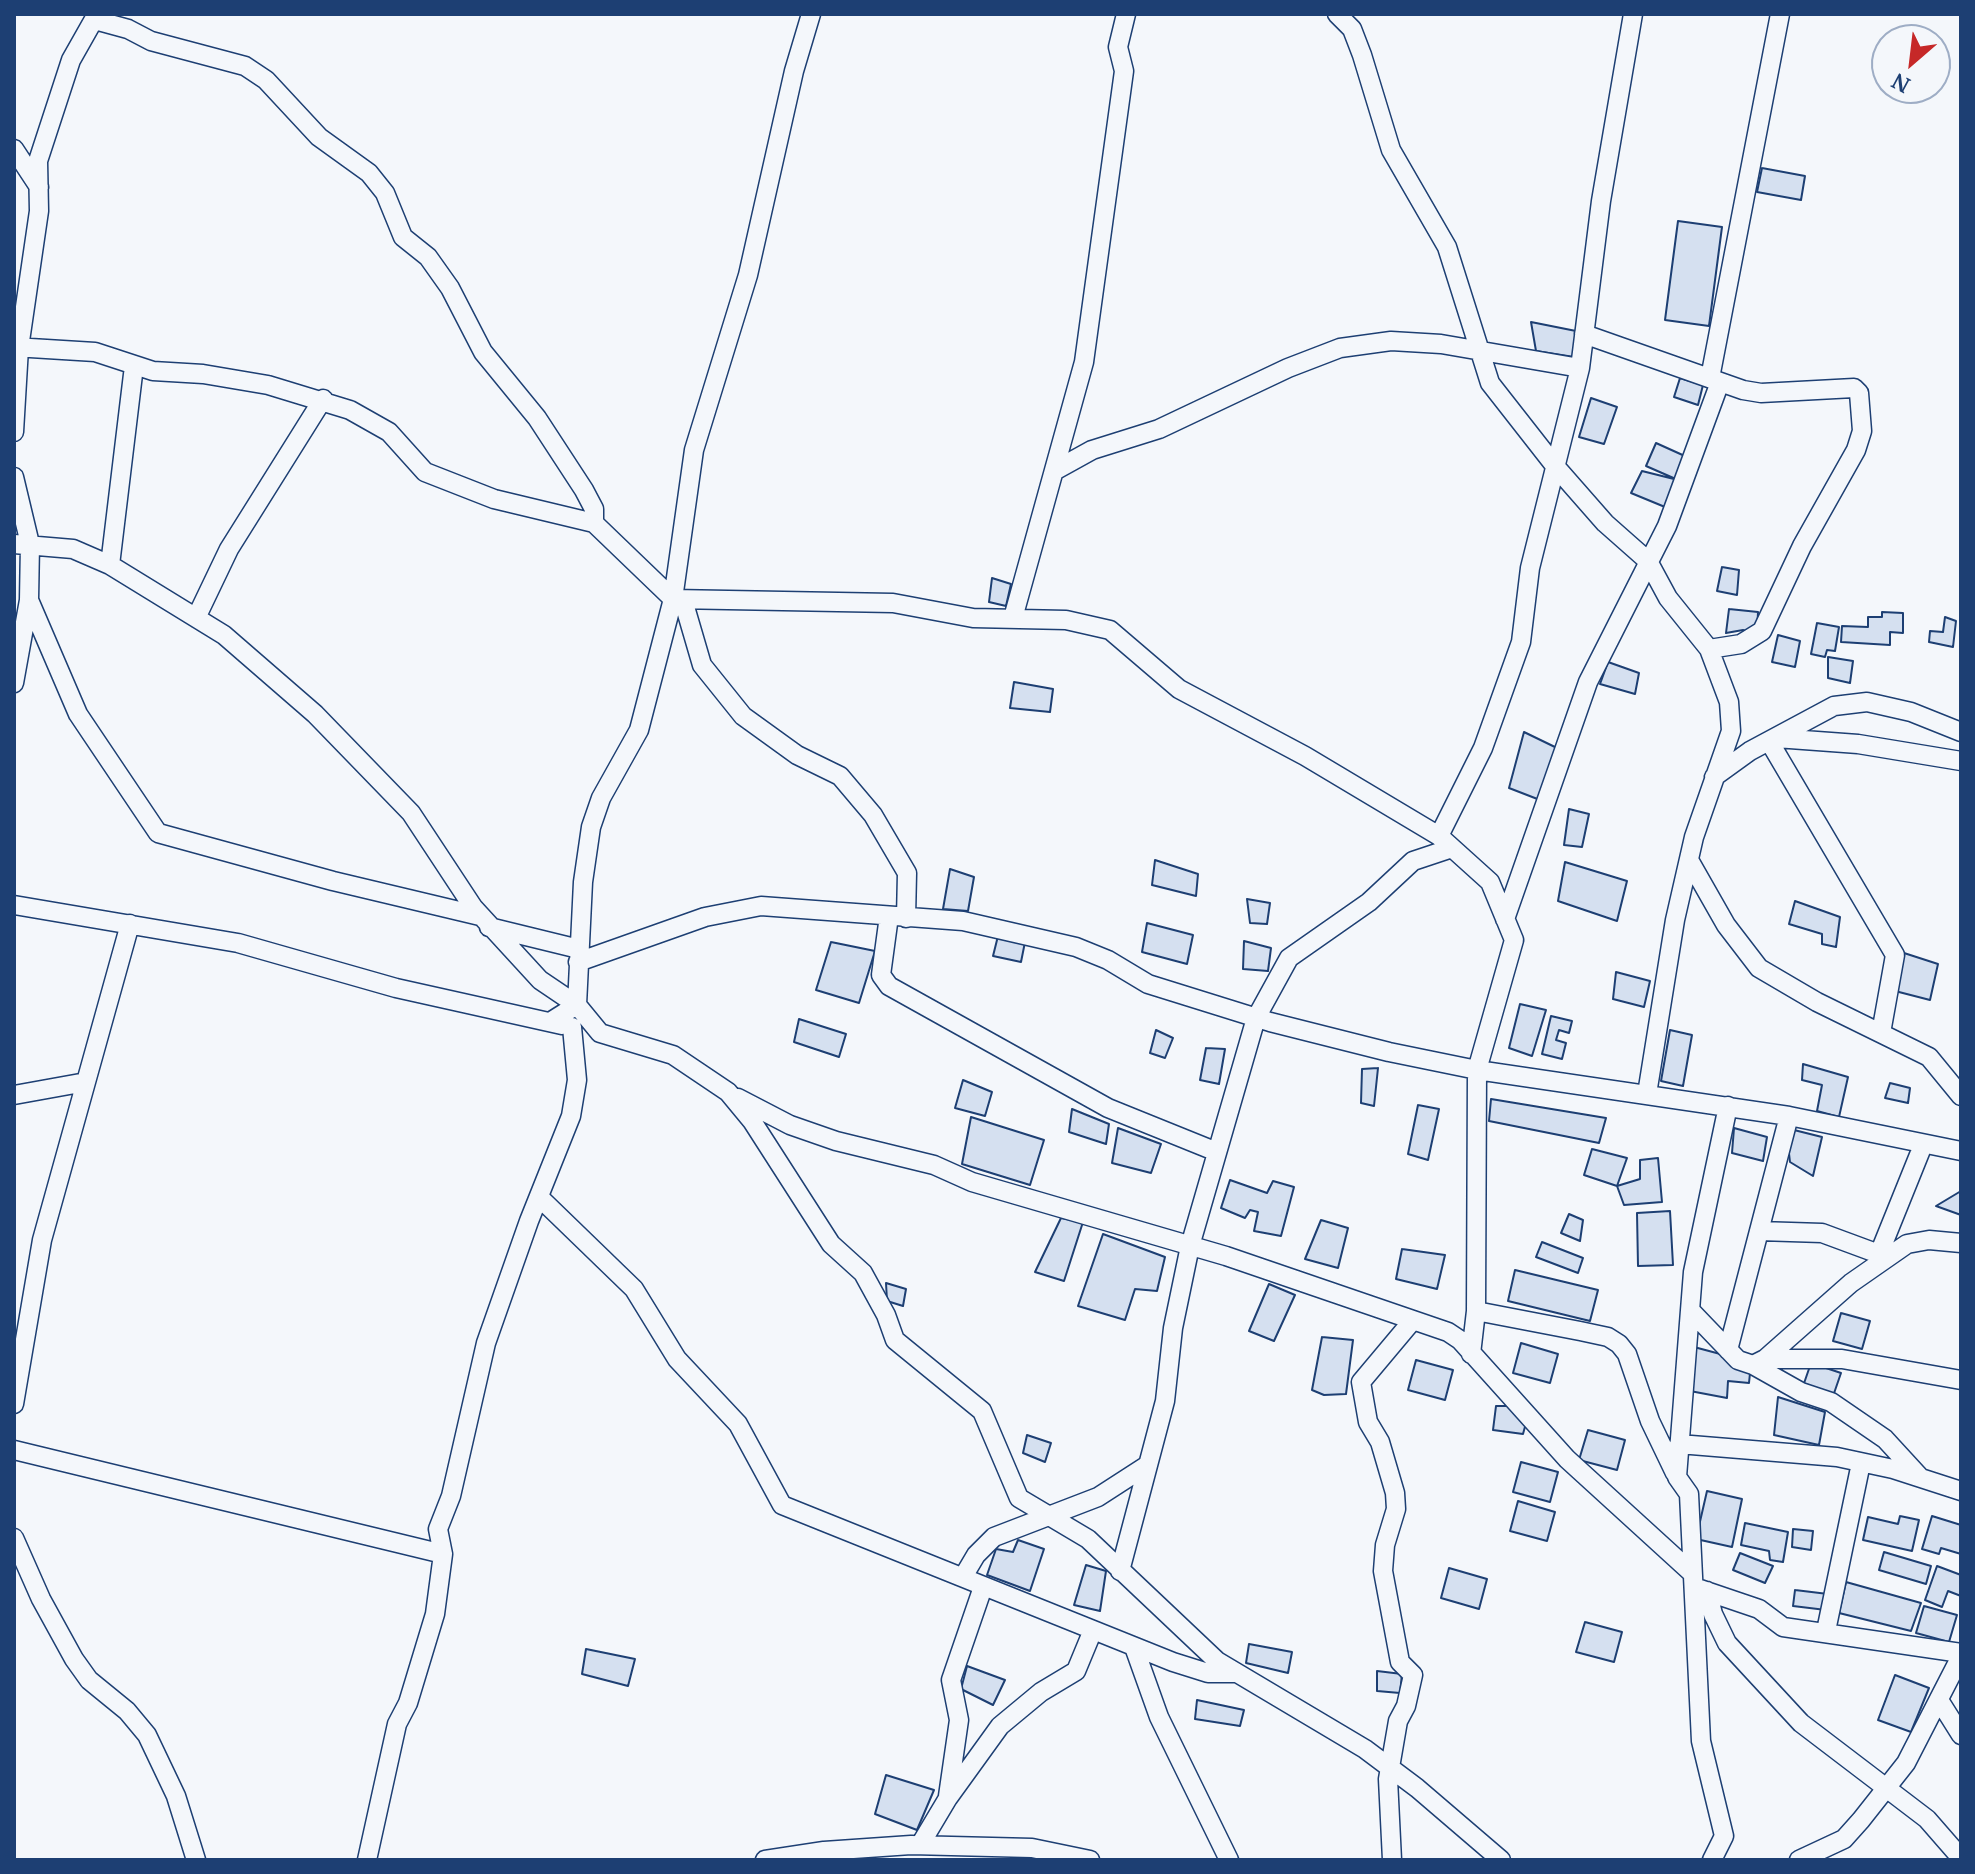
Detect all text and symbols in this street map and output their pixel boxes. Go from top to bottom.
north arrow [1871,24,1951,104]
text: N [1886,67,1915,101]

